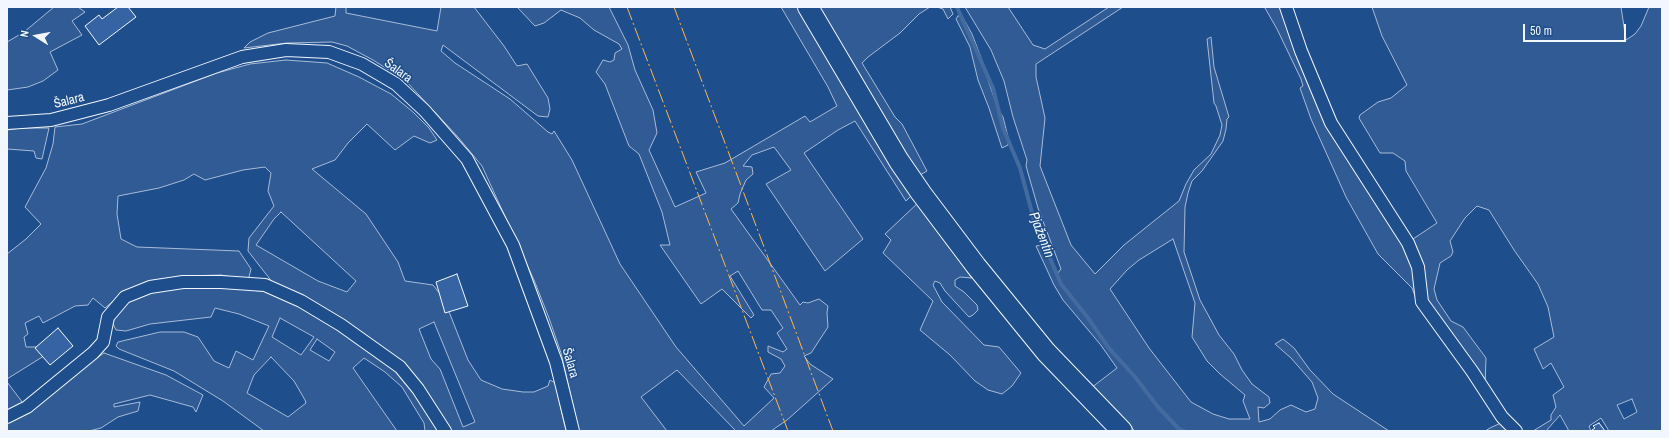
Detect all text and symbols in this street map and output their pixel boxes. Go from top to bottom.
north arrow [16,16,56,56]
scale bar [1525,16,1628,42]
text: 50 m [1530,23,1552,39]
text: N [17,29,32,38]
street label: Šalara [381,56,415,86]
street label: Šalara [52,90,86,112]
water label: Pjažentin [1025,210,1057,260]
street label: Šalara [558,346,582,380]

